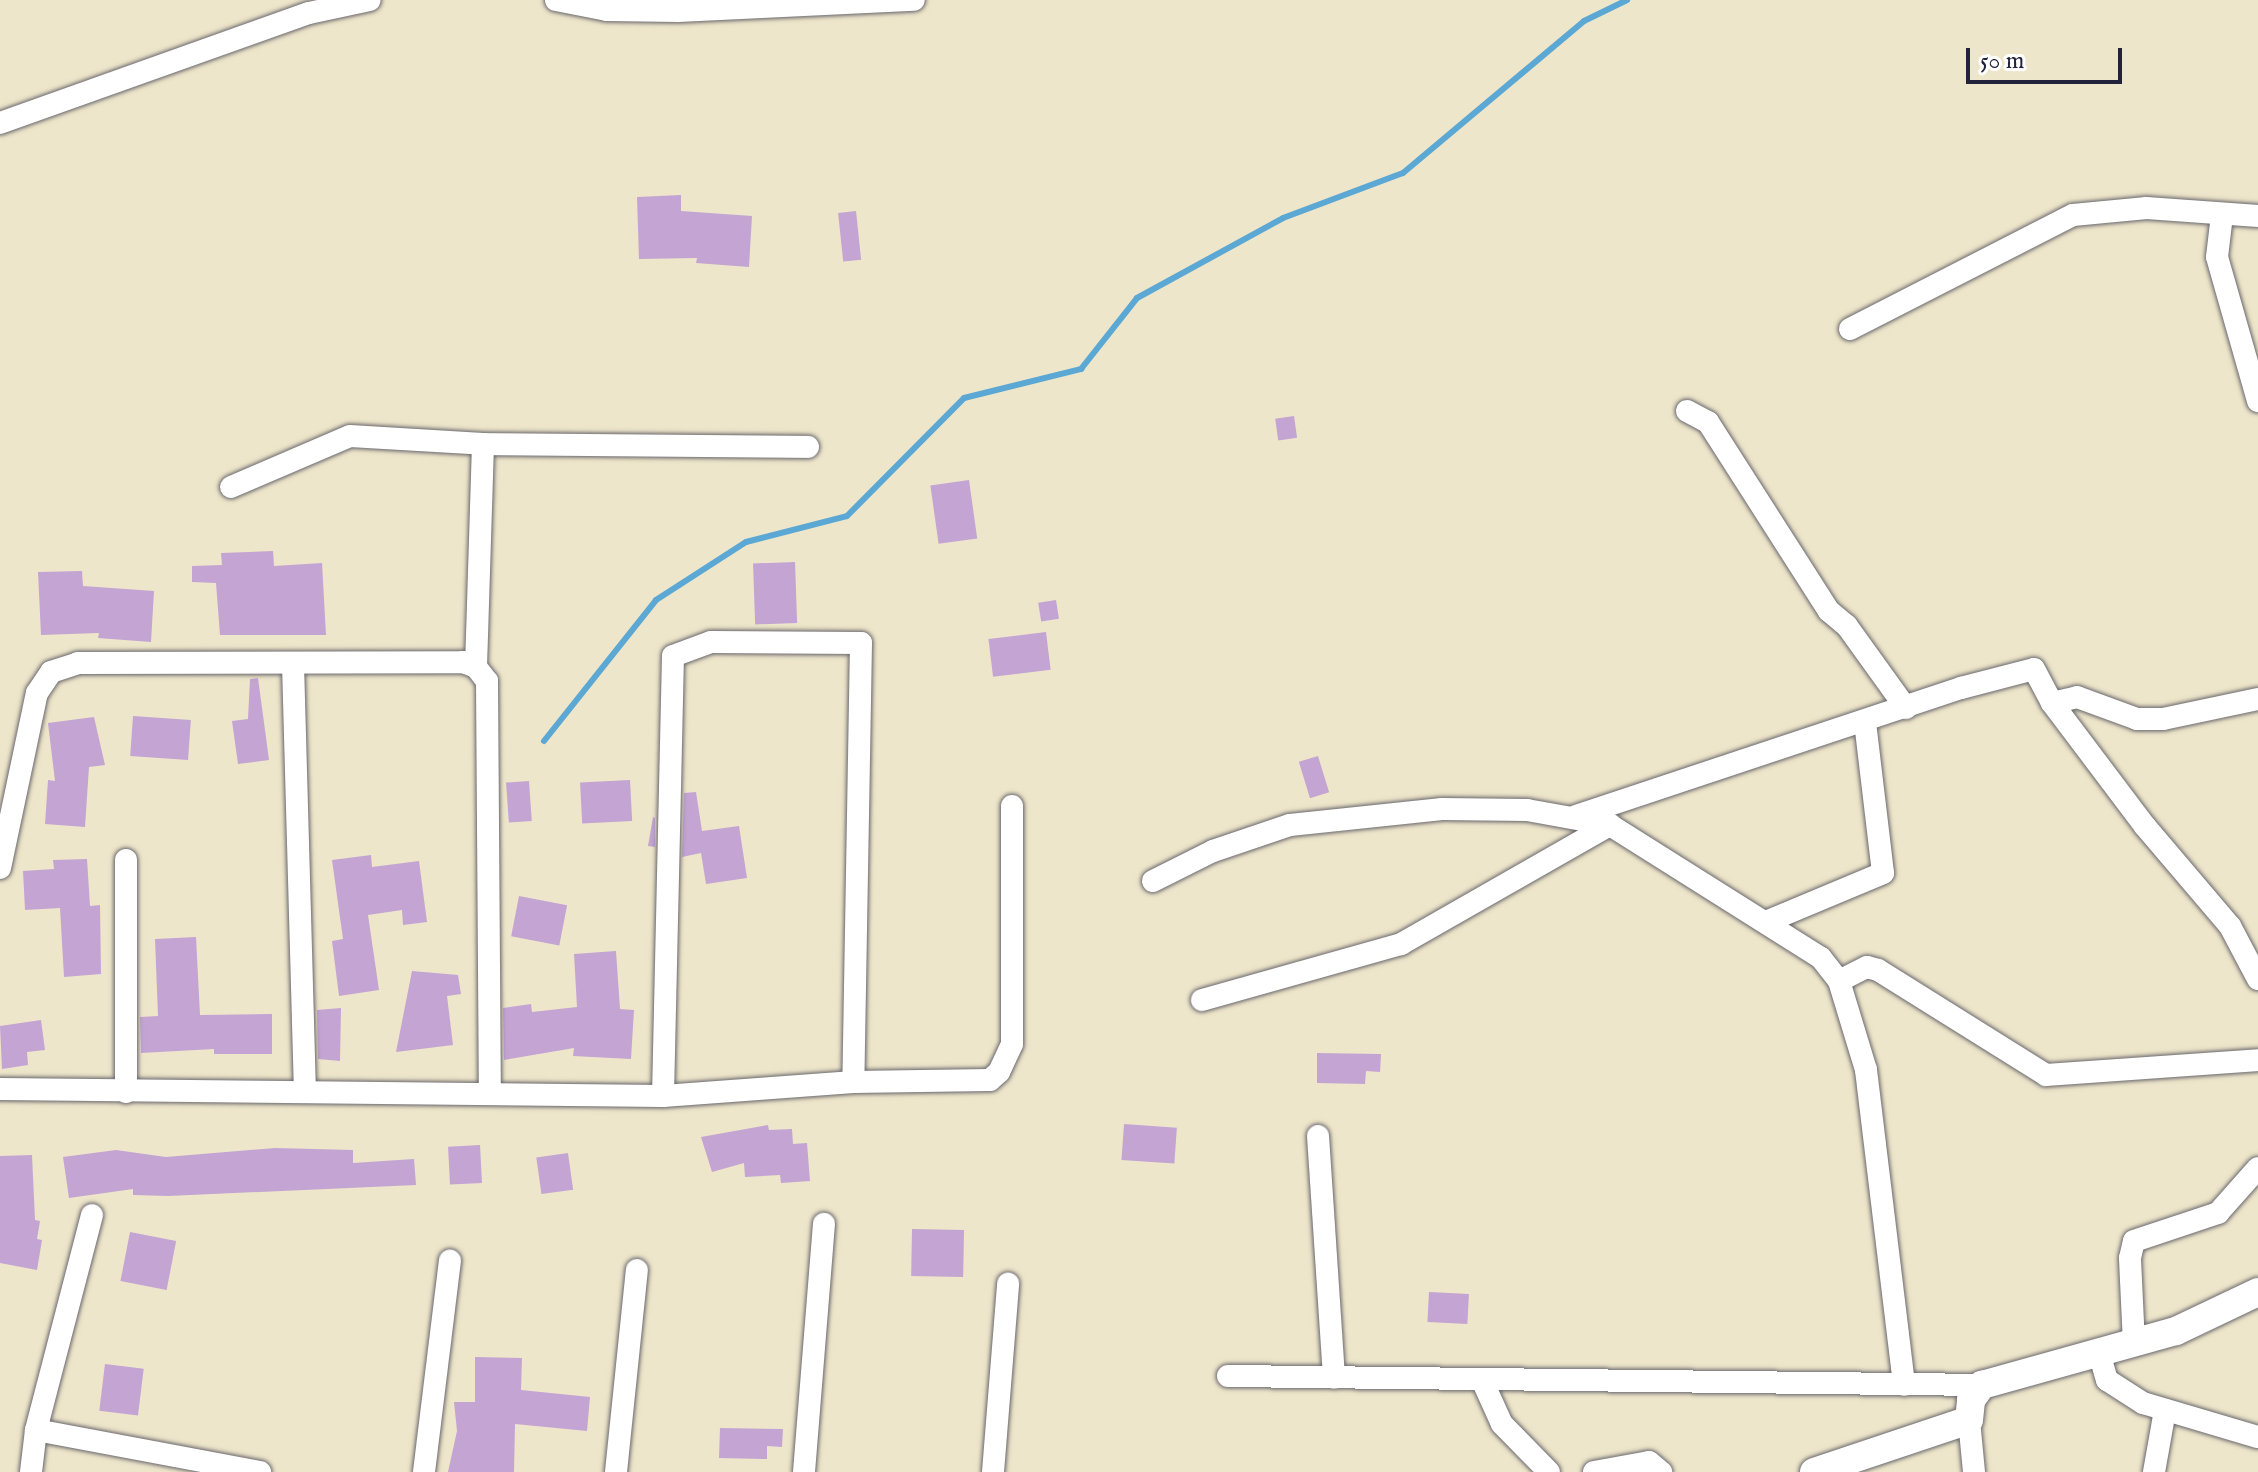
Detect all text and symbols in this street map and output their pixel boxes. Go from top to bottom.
scale bar [1970,32,2126,82]
text: 50 m [1980,46,2024,77]

